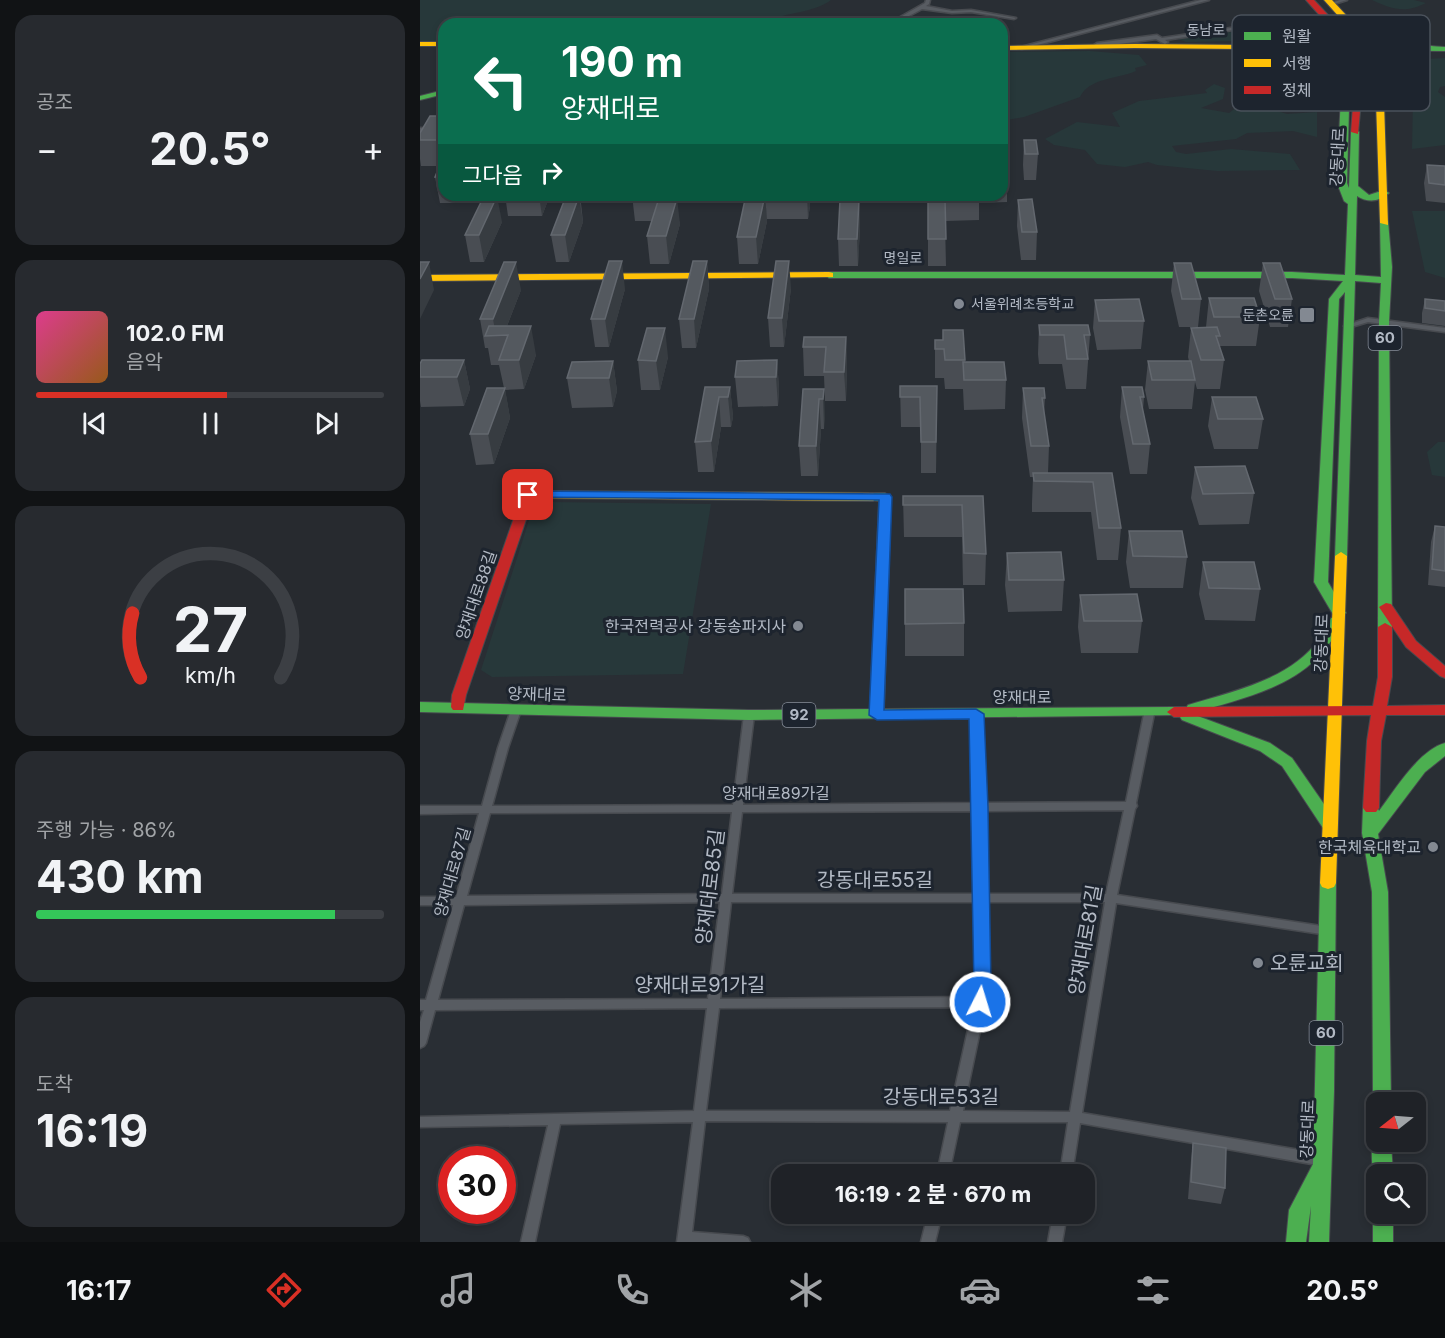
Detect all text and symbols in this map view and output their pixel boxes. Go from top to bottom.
legend [1232,15,1430,111]
street label: 동남로 [1187,21,1225,38]
text: 원활 [1282,26,1312,46]
text: 190 m [561,36,683,87]
icon: left [462,42,540,120]
text: 서행 [1282,53,1311,73]
text: 정체 [1282,80,1311,100]
text: 공조 [36,90,73,114]
text: 양재대로 [561,92,660,125]
text: 20.5° [149,121,271,176]
street label: 강동대로 [1325,127,1349,187]
text: − [36,129,58,169]
text: + [362,129,384,169]
icon: right [535,156,568,189]
text: 그다음 [462,162,523,188]
street label: 명일로 [884,249,922,266]
place label: 서울위례초등학교 [971,295,1074,312]
marker: 서울위례초등학교 [952,297,966,311]
place label: 둔촌오륜 [1242,306,1294,323]
marker: 둔촌오륜 [1298,306,1316,324]
text: 102.0 FM [126,320,224,346]
road number: 60 [1368,326,1402,350]
text: 음악 [126,350,163,374]
icon: previous [78,407,111,440]
icon: pause [194,407,227,440]
icon: next [310,407,343,440]
pin [502,469,553,520]
icon: arrive [511,478,544,511]
street label: 양재대로88길 [451,548,501,642]
text: 27 [172,592,248,667]
street label: 강동대로 [1310,613,1332,673]
place label: 한국전력공사 강동송파지사 [605,616,786,636]
marker: 한국전력공사 강동송파지사 [791,619,805,633]
text: km/h [185,662,235,688]
street label: 양재대로 [507,683,567,705]
street label: 양재대로 [993,687,1052,707]
road number: 92 [782,703,815,727]
street label: 양재대로89가길 [722,783,830,803]
text: 주행 가능 · 86% [36,818,177,842]
street label: 양재대로87길 [430,825,474,919]
street label: 양재대로85길 [691,828,729,946]
place label: 한국체육대학교 [1318,837,1421,857]
marker: 한국체육대학교 [1426,840,1440,854]
text: 430 km [36,849,204,904]
street label: 강동대로55길 [817,868,933,892]
street label: 양재대로81길 [1063,883,1107,997]
place label: 오륜교회 [1270,951,1344,975]
marker: 오륜교회 [1251,956,1265,970]
position arrow [948,970,1012,1034]
street label: 양재대로91가길 [635,973,765,997]
road number: 60 [1310,1021,1342,1045]
text: 도착 [36,1072,73,1096]
street label: 강동대로53길 [883,1085,999,1109]
north arrow [1366,1092,1426,1152]
map controls [1366,1092,1426,1224]
street label: 강동대로 [1296,1099,1318,1159]
text: 16:19 [36,1103,148,1158]
speed limit sign: 30 [438,1146,516,1224]
button: search [1366,1164,1426,1224]
text: 16:19 · 2 분 · 670 m [835,1181,1031,1207]
icon: directions [263,1269,305,1311]
icon: music [437,1269,479,1311]
icon: phone [611,1269,653,1311]
icon: climate [785,1269,827,1311]
icon: car [959,1269,1001,1311]
icon: filters [1132,1269,1174,1311]
text: 16:17 [66,1274,131,1307]
text: 20.5° [1306,1274,1379,1307]

